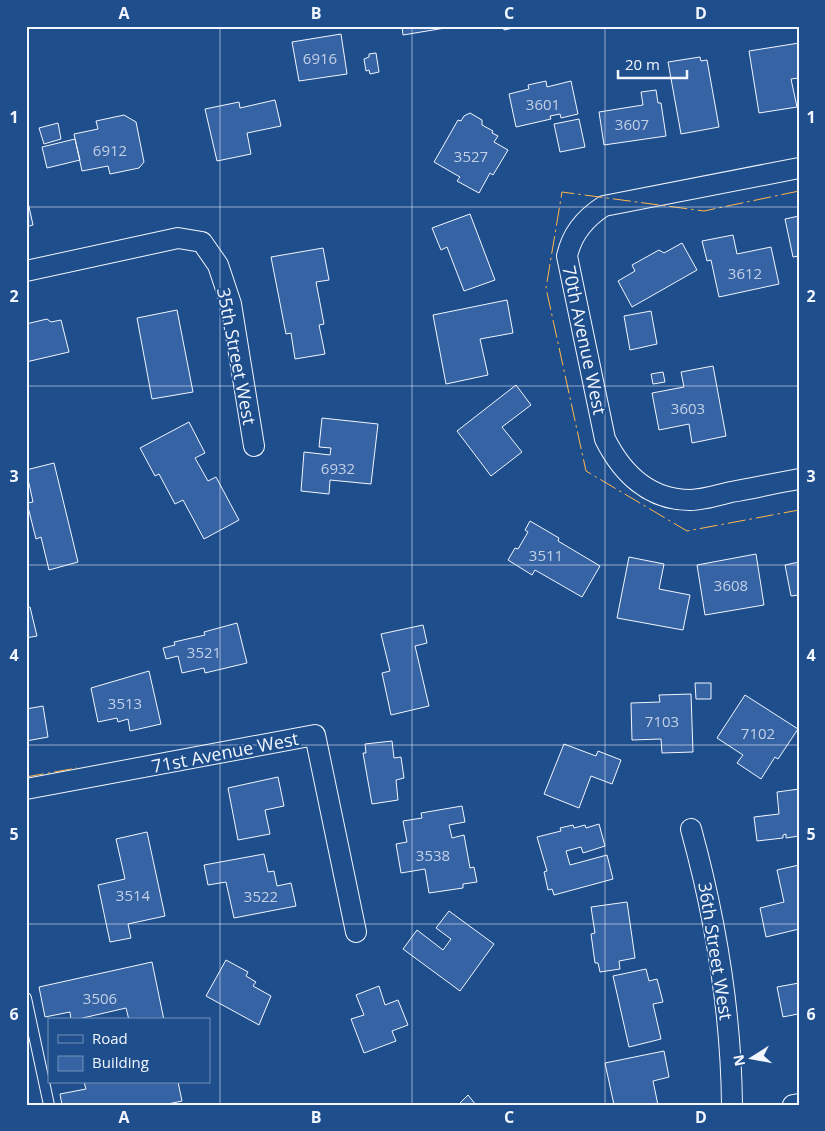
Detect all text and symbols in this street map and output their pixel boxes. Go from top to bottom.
text: A [118,2,130,24]
text: B [311,2,321,24]
text: C [504,2,514,24]
text: D [695,2,707,24]
house number: 6916 [303,48,337,68]
scale bar [618,48,686,80]
text: 20 m [625,54,660,74]
house number: 3601 [526,94,560,114]
text: 1 [9,106,19,128]
text: 1 [806,106,816,128]
house number: 3607 [615,114,649,134]
house number: 6912 [93,140,127,160]
house number: 3527 [454,146,488,166]
street label: 70th Avenue West [557,263,613,417]
house number: 3612 [728,263,762,283]
text: 2 [9,285,19,307]
street label: 35th Street West [212,285,262,427]
text: 2 [806,285,816,307]
house number: 3603 [671,398,705,418]
house number: 6932 [321,458,355,478]
text: 3 [9,465,19,487]
text: 3 [806,465,816,487]
house number: 3511 [529,545,563,565]
house number: 3608 [714,575,748,595]
house number: 3521 [187,642,221,662]
text: 4 [9,644,19,666]
text: 4 [806,644,816,666]
house number: 3513 [108,693,142,713]
house number: 7103 [645,711,679,731]
house number: 7102 [741,723,775,743]
street label: 71st Avenue West [149,726,301,778]
text: 5 [9,823,19,845]
text: 5 [806,823,816,845]
house number: 3538 [416,845,450,865]
street label: 36th Street West [693,880,739,1022]
house number: 3514 [116,885,151,905]
house number: 3522 [244,886,278,906]
house number: 3506 [83,988,117,1008]
text: 6 [9,1003,19,1025]
text: 6 [806,1003,816,1025]
legend [48,1018,210,1084]
text: Road [92,1028,128,1048]
north arrow [728,1034,778,1084]
text: Building [92,1052,149,1072]
text: N [728,1053,749,1068]
text: A [118,1106,130,1128]
text: B [311,1106,321,1128]
text: C [504,1106,514,1128]
text: D [695,1106,707,1128]

